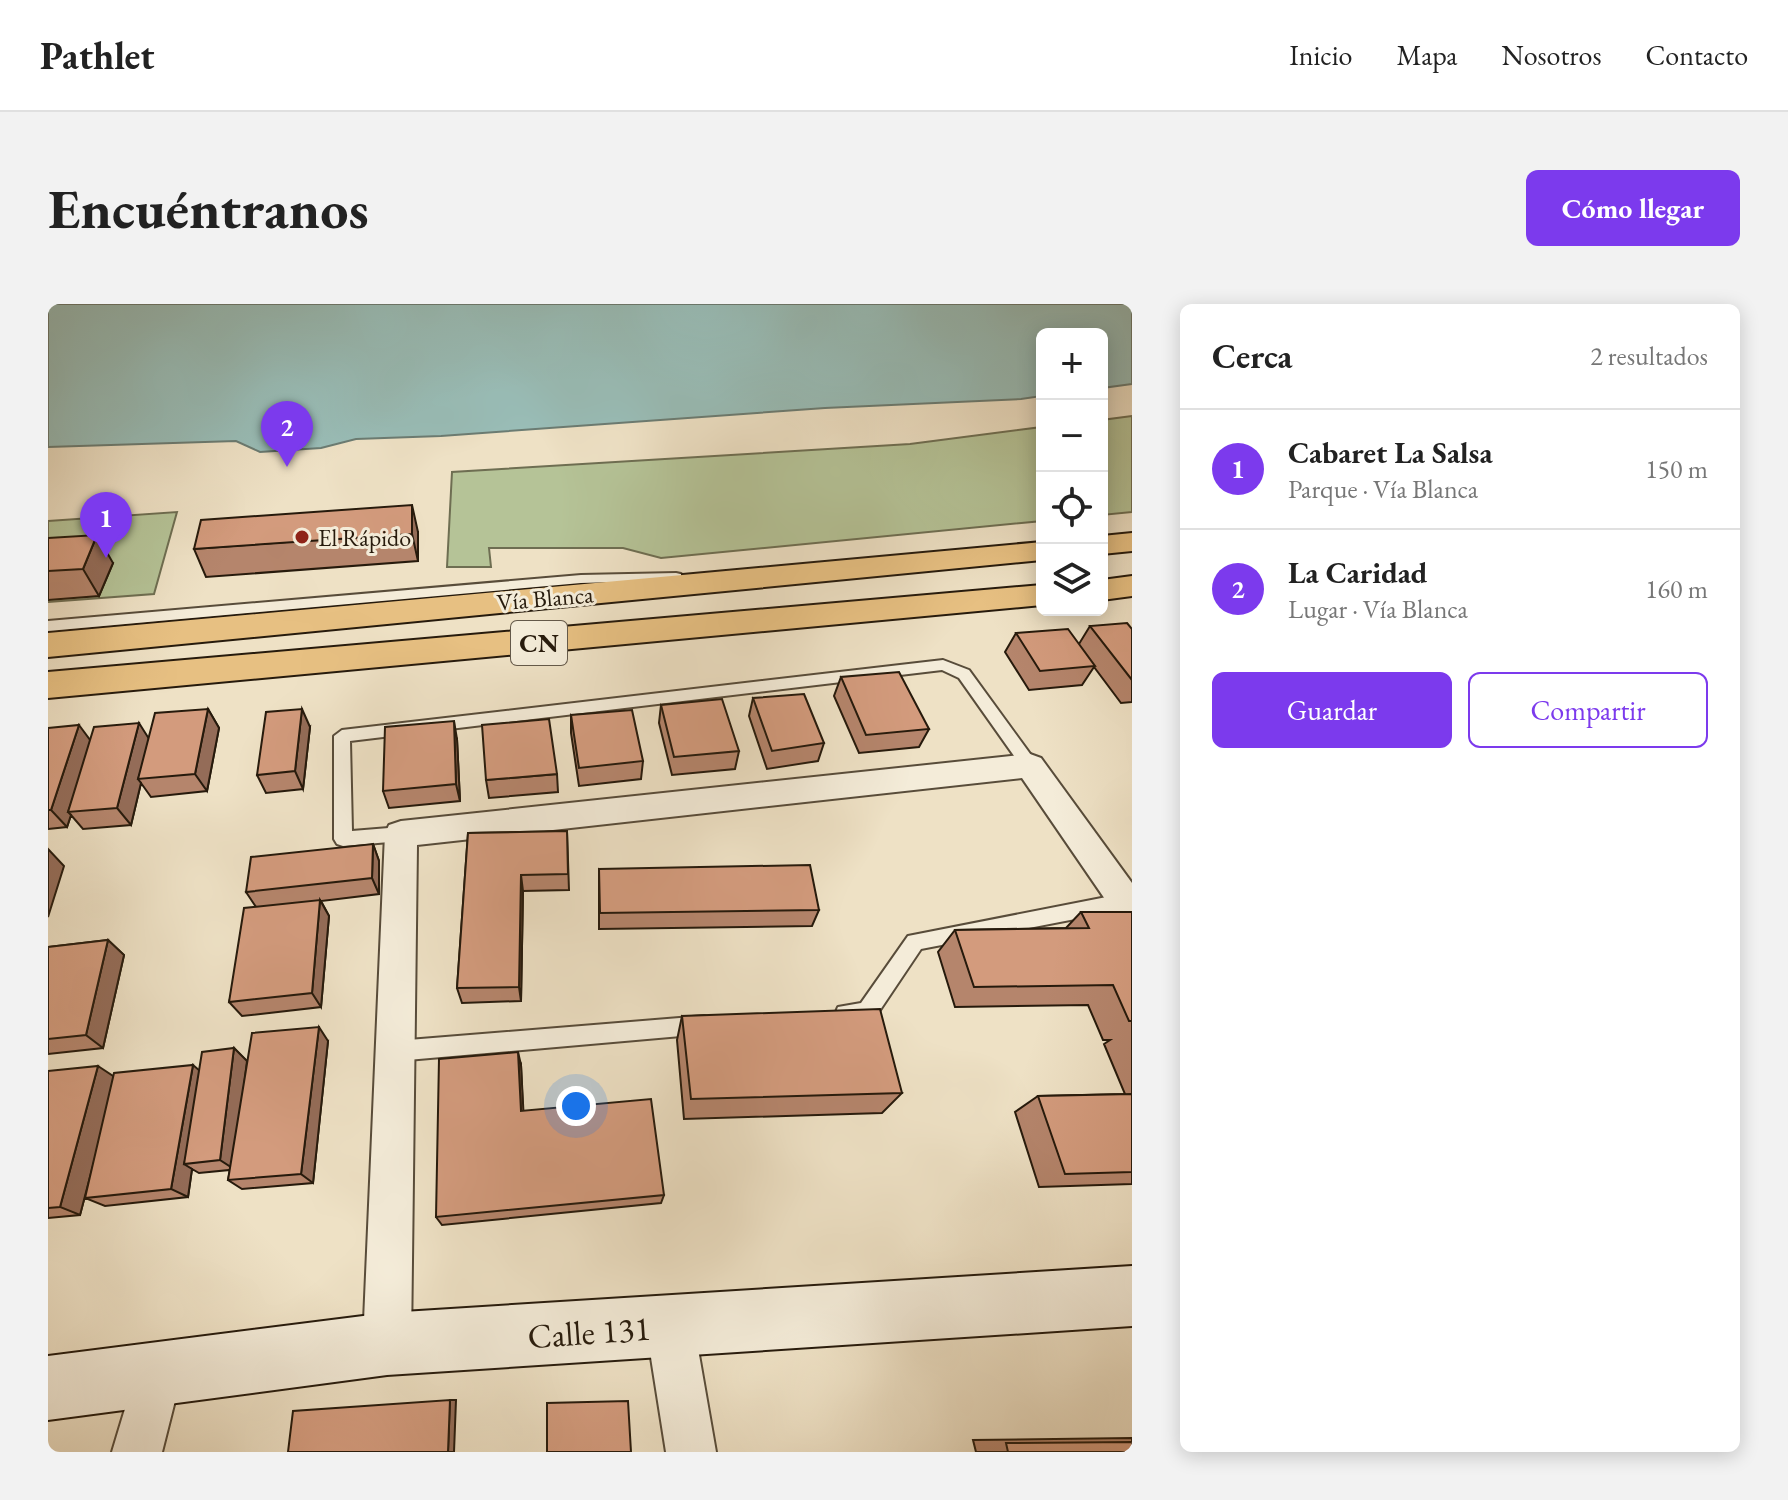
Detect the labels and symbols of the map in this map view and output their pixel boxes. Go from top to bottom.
pin: 2 [261,401,313,467]
pin: 1 [80,492,132,558]
place label: El Rápido [318,522,411,553]
marker: El Rápido [293,528,311,546]
street label: Vía Blanca [495,578,595,618]
road number: CN [511,621,567,665]
your location [556,1086,596,1126]
street label: Calle 131 [526,1306,652,1358]

